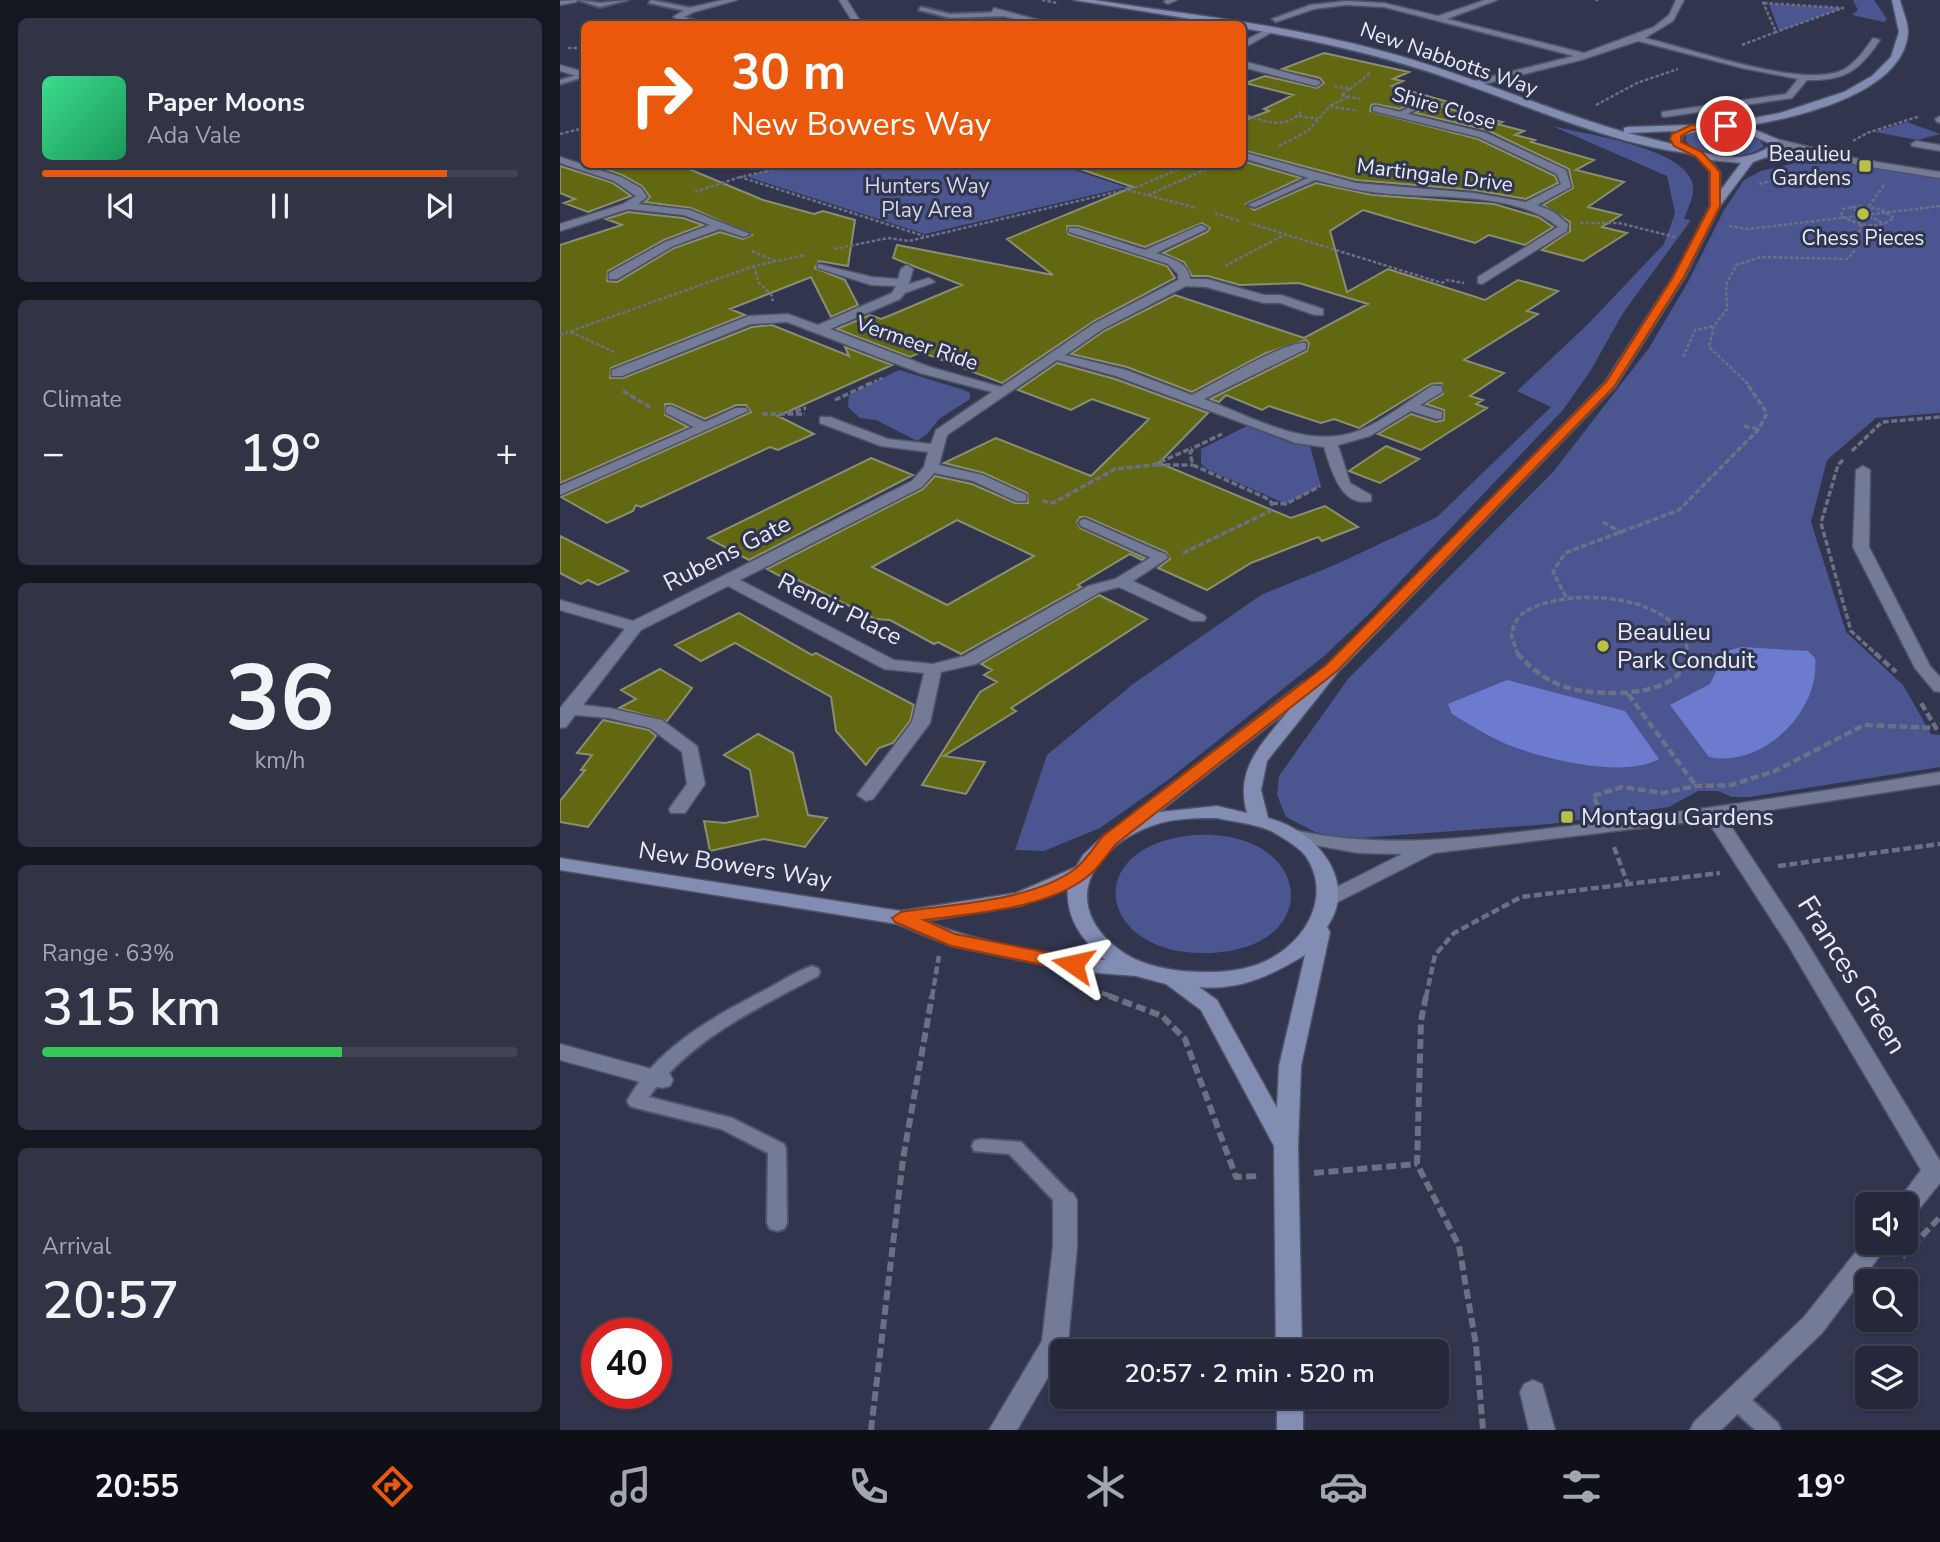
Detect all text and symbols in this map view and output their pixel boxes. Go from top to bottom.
street label: New Nabbotts Way [1356,15,1542,103]
text: 30 m [731,39,846,106]
icon: right [616,49,707,140]
street label: Shire Close [1389,80,1499,136]
text: Paper Moons [147,85,305,120]
pin [1696,96,1756,156]
text: New Bowers Way [731,103,991,146]
icon: arrive [1707,107,1745,145]
text: Ada Vale [147,120,241,151]
place label: Beaulieu Gardens [1769,140,1851,192]
street label: Martingale Drive [1355,152,1515,198]
marker: Beaulieu Gardens [1857,158,1873,174]
park label: Hunters Way Play Area [865,172,990,224]
icon: previous [102,187,140,225]
icon: pause [261,187,299,225]
icon: next [420,187,458,225]
marker: Chess Pieces [1855,206,1871,222]
place label: Chess Pieces [1802,224,1924,252]
street label: Vermeer Ride [851,309,982,377]
text: Climate [42,384,122,415]
text: 19° [239,418,321,489]
text: − [42,428,65,479]
text: + [495,428,518,479]
street label: Rubens Gate [658,507,796,599]
street label: Renoir Place [773,565,907,653]
place label: Beaulieu Park Conduit [1617,616,1755,676]
text: 36 [225,637,335,761]
marker: Beaulieu Park Conduit [1595,638,1611,654]
text: km/h [255,745,305,776]
place label: Montagu Gardens [1581,801,1774,833]
marker: Montagu Gardens [1559,809,1575,825]
street label: New Bowers Way [636,834,834,896]
street label: Frances Green [1788,889,1916,1061]
position arrow [1036,927,1110,1001]
text: Range · 63% [42,938,174,969]
text: 315 km [42,972,221,1043]
map controls [1855,1192,1918,1409]
button: sound [1855,1192,1918,1255]
text: Arrival [42,1231,111,1262]
text: 20:57 [42,1265,179,1336]
button: search [1855,1269,1918,1332]
speed limit sign: 40 [581,1318,672,1409]
button: layers [1855,1346,1918,1409]
text: 20:57 · 2 min · 520 m [1124,1356,1375,1391]
icon: directions [368,1462,417,1511]
icon: music [606,1462,655,1511]
icon: phone [844,1462,893,1511]
icon: climate [1081,1462,1130,1511]
icon: car [1319,1462,1368,1511]
icon: filters [1557,1462,1606,1511]
text: 20:55 [94,1465,179,1508]
text: 19° [1795,1465,1845,1508]

